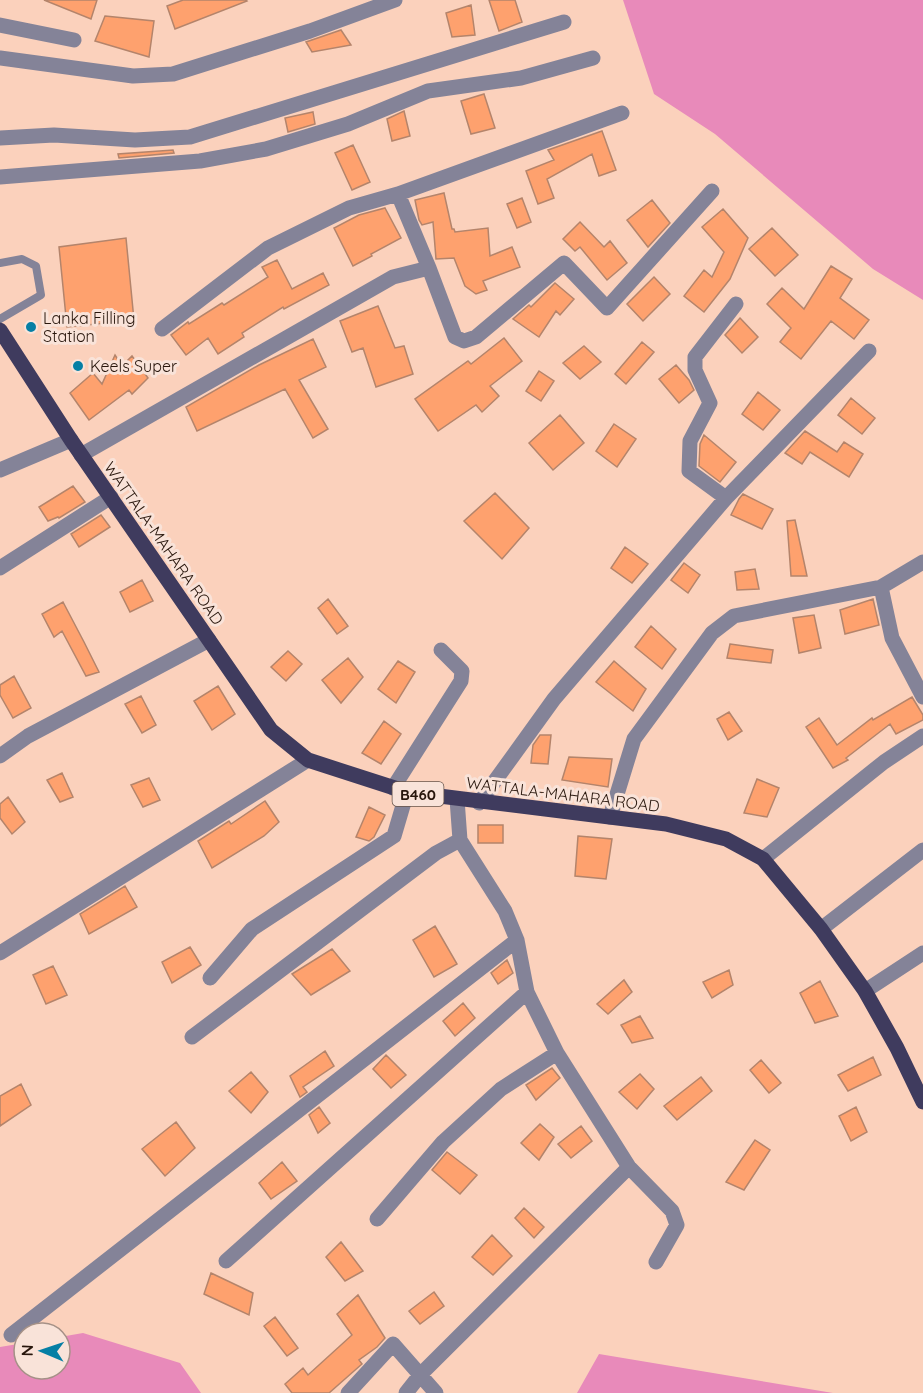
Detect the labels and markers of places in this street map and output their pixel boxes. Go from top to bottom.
place label: Lanka Filling Station [43,308,136,346]
marker: Lanka Filling Station [24,320,38,334]
place label: Keels Super [90,356,177,376]
marker: Keels Super [71,359,85,373]

